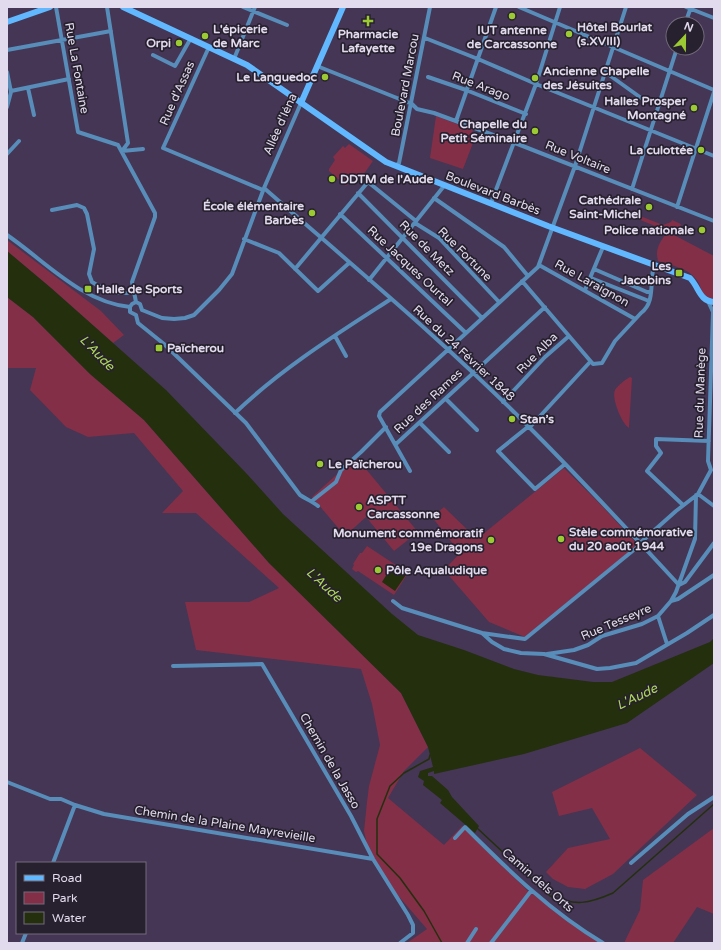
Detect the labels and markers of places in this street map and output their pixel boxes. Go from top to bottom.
marker: IUT antenne de Carcassonne [507,11,517,21]
marker: Pharmacie Lafayette [363,16,373,26]
place label: Hôtel Bourlat (s.XVIII) [577,20,653,48]
place label: L'épicerie de Marc [213,22,268,50]
place label: IUT antenne de Carcassonne [467,23,557,51]
place label: Pharmacie Lafayette [338,27,398,56]
marker: Hôtel Bourlat (s.XVIII) [564,29,574,39]
marker: L'épicerie de Marc [200,31,210,41]
place label: Orpi [146,36,171,51]
marker: Orpi [174,38,184,48]
place label: Ancienne Chapelle des Jésuites [543,64,650,92]
place label: Le Languedoc [236,70,318,85]
marker: Le Languedoc [320,72,330,82]
marker: Ancienne Chapelle des Jésuites [530,73,540,83]
place label: Halles Prosper Montagné [604,94,686,123]
marker: Halles Prosper Montagné [689,103,699,113]
place label: Chapelle du Petit Séminaire [441,117,527,145]
marker: Chapelle du Petit Séminaire [530,126,540,136]
place label: La culottée [630,143,693,157]
marker: La culottée [696,145,706,155]
place label: DDTM de l'Aude [340,172,434,186]
marker: DDTM de l'Aude [327,174,337,184]
place label: Cathédrale Saint-Michel [569,193,641,221]
place label: École élémentaire Barbès [203,199,304,227]
marker: Cathédrale Saint-Michel [644,202,654,212]
marker: École élémentaire Barbès [307,208,317,218]
place label: Police nationale [604,223,694,237]
marker: Police nationale [697,225,707,235]
place label: Les Jacobins [620,259,671,287]
marker: Les Jacobins [674,268,684,278]
place label: Halle de Sports [96,282,183,297]
marker: Halle de Sports [83,284,93,294]
place label: Païcherou [167,341,224,355]
marker: Païcherou [154,343,164,353]
place label: Stan’s [520,412,554,426]
marker: Stan’s [507,414,517,424]
place label: Le Païcherou [328,457,402,471]
marker: Le Païcherou [315,459,325,469]
place label: ASPTT Carcassonne [367,493,440,521]
marker: ASPTT Carcassonne [354,502,364,512]
place label: Stèle commémorative du 20 août 1944 [569,525,693,553]
place label: Monument commémoratif 19e Dragons [333,526,483,555]
marker: Stèle commémorative du 20 août 1944 [556,534,566,544]
marker: Monument commémoratif 19e Dragons [486,535,496,545]
place label: Pôle Aqualudique [386,563,487,578]
marker: Pôle Aqualudique [373,565,383,575]

